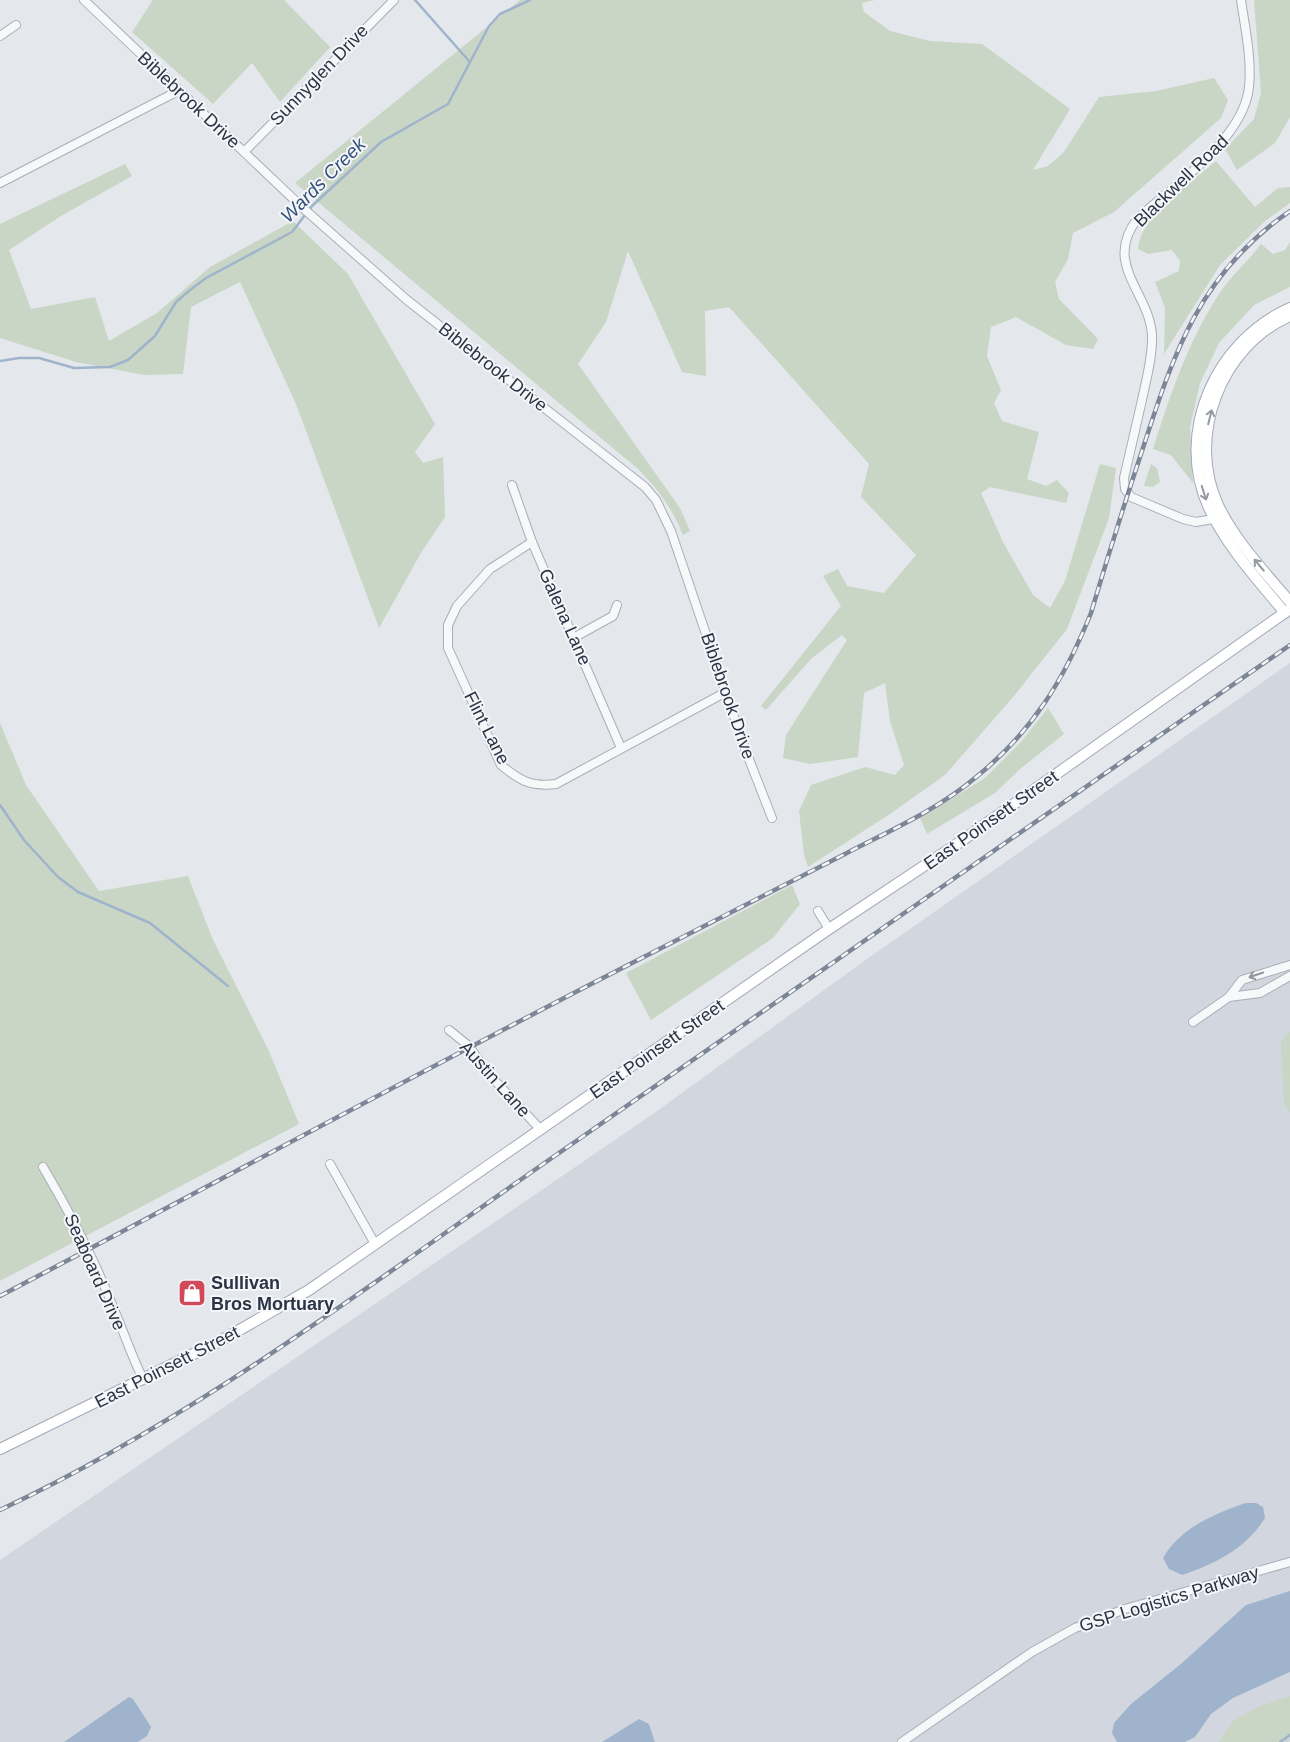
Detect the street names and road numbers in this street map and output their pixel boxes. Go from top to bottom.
street label: Sunnyglen Drive [266,21,372,129]
street label: Biblebrook Drive [134,48,244,152]
street label: Blackwell Road [1130,131,1232,231]
street label: Biblebrook Drive [435,318,551,416]
street label: Galena Lane [535,566,595,668]
street label: Biblebrook Drive [697,630,759,762]
street label: Flint Lane [460,688,514,768]
street label: East Poinsett Street [920,766,1062,874]
street label: East Poinsett Street [586,995,728,1103]
street label: Austin Lane [456,1037,534,1121]
street label: Seaboard Drive [60,1211,130,1333]
street label: East Poinsett Street [92,1322,242,1412]
street label: GSP Logistics Parkway [1077,1562,1261,1636]

